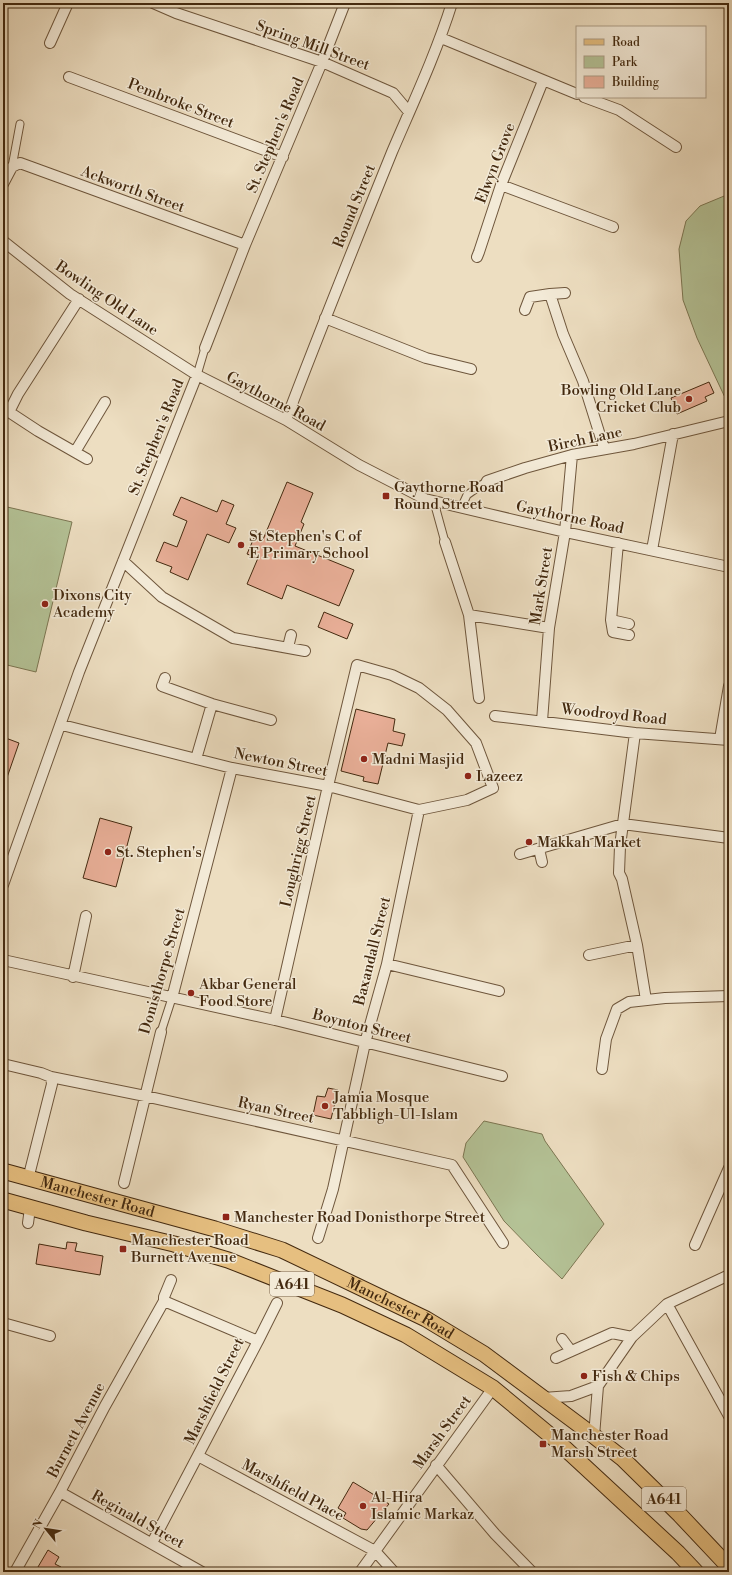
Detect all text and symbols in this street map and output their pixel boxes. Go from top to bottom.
street label: Spring Mill Street [253,16,373,75]
legend [576,26,706,98]
text: Road [612,35,640,50]
text: Park [612,55,638,70]
street label: Pembroke Street [125,74,237,133]
street label: St. Stephen's Road [243,74,309,196]
text: Building [611,75,660,90]
street label: Elwyn Grove [471,120,520,206]
street label: Round Street [329,161,380,251]
street label: Ackworth Street [77,162,188,217]
street label: Bowling Old Lane [51,256,162,340]
street label: Gaythorne Road [223,367,329,436]
street label: St. Stephen's Road [124,376,189,498]
place label: Bowling Old Lane Cricket Club [560,381,681,417]
marker: Bowling Old Lane Cricket Club [684,394,694,404]
street label: Birch Lane [545,422,624,457]
place label: Gaythorne Road Round Street [394,478,504,514]
marker: Gaythorne Road Round Street [381,491,391,501]
street label: Gaythorne Road [514,497,626,538]
place label: St Stephen's C of E Primary School [249,527,369,563]
marker: St Stephen's C of E Primary School [236,540,246,550]
street label: Mark Street [526,545,557,626]
place label: Dixons City Academy [52,586,132,622]
marker: Dixons City Academy [40,599,50,609]
street label: Woodroyd Road [559,699,668,730]
street label: Newton Street [232,744,330,781]
place label: Madni Masjid [372,750,465,769]
marker: Madni Masjid [359,754,369,764]
place label: Lazeez [476,767,523,786]
marker: Lazeez [463,771,473,781]
street label: Loughrigg Street [276,792,321,909]
place label: Makkah Market [537,833,642,852]
marker: Makkah Market [524,837,534,847]
place label: St. Stephen's [116,843,202,862]
marker: St. Stephen's [103,847,113,857]
street label: Baxandall Street [350,894,395,1008]
street label: Donisthorpe Street [135,905,190,1036]
place label: Akbar General Food Store [198,975,297,1011]
marker: Akbar General Food Store [186,988,196,998]
street label: Boynton Street [309,1005,414,1048]
place label: Jamia Mosque Tabbligh-Ul-Islam [332,1088,458,1124]
street label: Ryan Street [236,1093,317,1128]
marker: Jamia Mosque Tabbligh-Ul-Islam [320,1101,330,1111]
street label: Manchester Road [38,1173,157,1222]
place label: Manchester Road Donisthorpe Street [234,1208,486,1227]
marker: Manchester Road Donisthorpe Street [221,1212,231,1222]
place label: Manchester Road Burnett Avenue [130,1231,249,1267]
marker: Manchester Road Burnett Avenue [118,1244,128,1254]
road number: A641 [270,1272,314,1296]
street label: Manchester Road [344,1273,458,1344]
street label: Marshfield Street [180,1334,249,1448]
place label: Fish & Chips [592,1367,680,1386]
marker: Fish & Chips [579,1371,589,1381]
street label: Burnett Avenue [43,1379,110,1482]
street label: Marsh Street [409,1391,476,1473]
place label: Manchester Road Marsh Street [551,1426,669,1462]
marker: Manchester Road Marsh Street [538,1439,548,1449]
street label: Marshfield Place [238,1456,347,1525]
street label: Reginald Street [88,1486,188,1553]
road number: A641 [642,1487,686,1511]
place label: Al-Hira Islamic Markaz [370,1488,474,1524]
marker: Al-Hira Islamic Markaz [358,1501,368,1511]
north arrow [26,1509,66,1549]
text: N [30,1517,47,1532]

